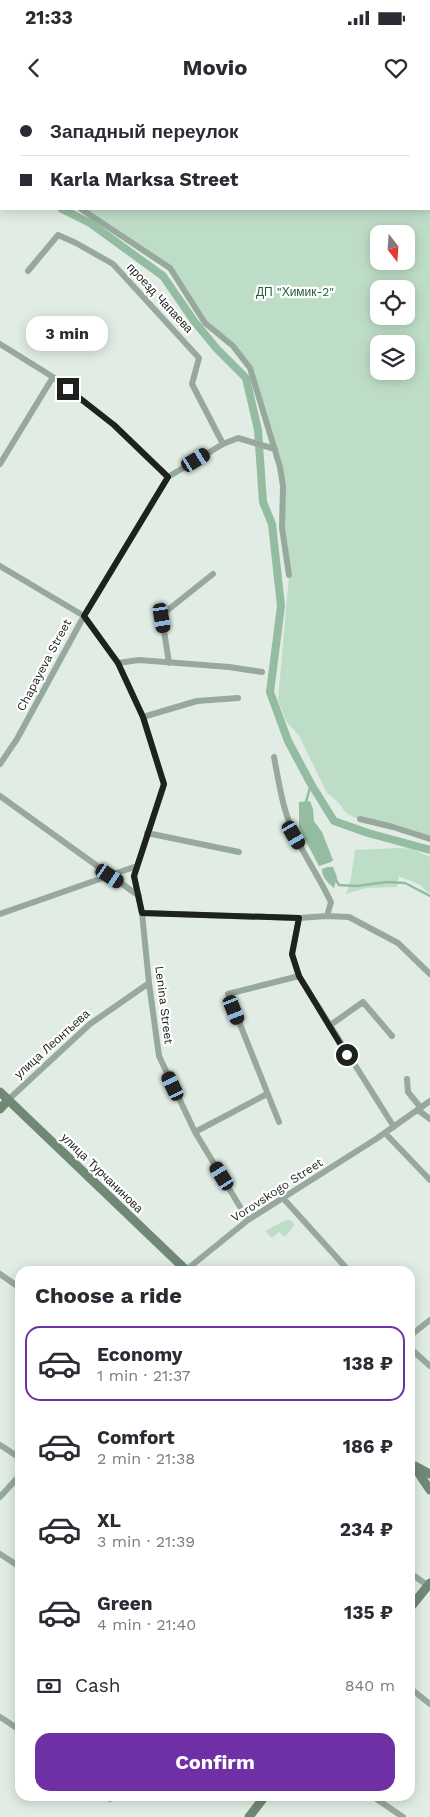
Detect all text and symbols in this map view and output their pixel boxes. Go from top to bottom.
text: 21:33 [25,6,73,29]
icon: back [20,54,48,82]
icon: heart [382,54,410,82]
text: Movio [183,55,247,80]
text: Западный переулок [50,120,239,143]
text: Karla Marksa Street [50,168,238,191]
north arrow [370,225,415,270]
map controls [370,225,415,380]
street label: проезд Чапаева [124,260,196,336]
button: locate [370,280,415,325]
park label: ДП "Химик-2" [256,285,334,299]
callout: 3 min [27,316,109,352]
text: 3 min [45,324,89,343]
button: layers [370,335,415,380]
route end [57,378,79,400]
car [179,446,212,474]
car [152,602,171,634]
street label: Chapayeva Street [14,617,74,713]
car [280,818,307,852]
car [93,861,126,891]
street label: Lenina Street [152,965,176,1045]
car [221,993,246,1027]
street label: улица Леонтьева [12,1006,93,1081]
route start [336,1044,358,1066]
car [159,1069,186,1103]
street label: улица Турчанинова [58,1130,146,1216]
street label: Vorovskogo Street [229,1155,325,1225]
car [207,1159,236,1193]
text: Choose a ride [35,1283,182,1308]
icon: car [37,1341,82,1386]
text: Economy [97,1343,182,1366]
text: 138 ₽ [343,1352,393,1375]
text: 1 min · 21:37 [97,1366,191,1385]
icon: car [37,1424,82,1469]
text: Comfort [97,1426,175,1449]
text: 186 ₽ [343,1435,393,1458]
text: 2 min · 21:38 [97,1449,195,1468]
icon: car [37,1507,82,1552]
text: XL [97,1509,121,1532]
text: 234 ₽ [340,1518,393,1541]
text: 3 min · 21:39 [97,1532,195,1551]
icon: car [37,1590,82,1635]
text: Green [97,1592,153,1615]
text: 135 ₽ [344,1601,393,1624]
text: 4 min · 21:40 [97,1615,196,1634]
icon: cash [35,1672,63,1700]
text: Cash [75,1674,121,1697]
text: 840 m [345,1676,395,1695]
button: Confirm [35,1733,395,1791]

